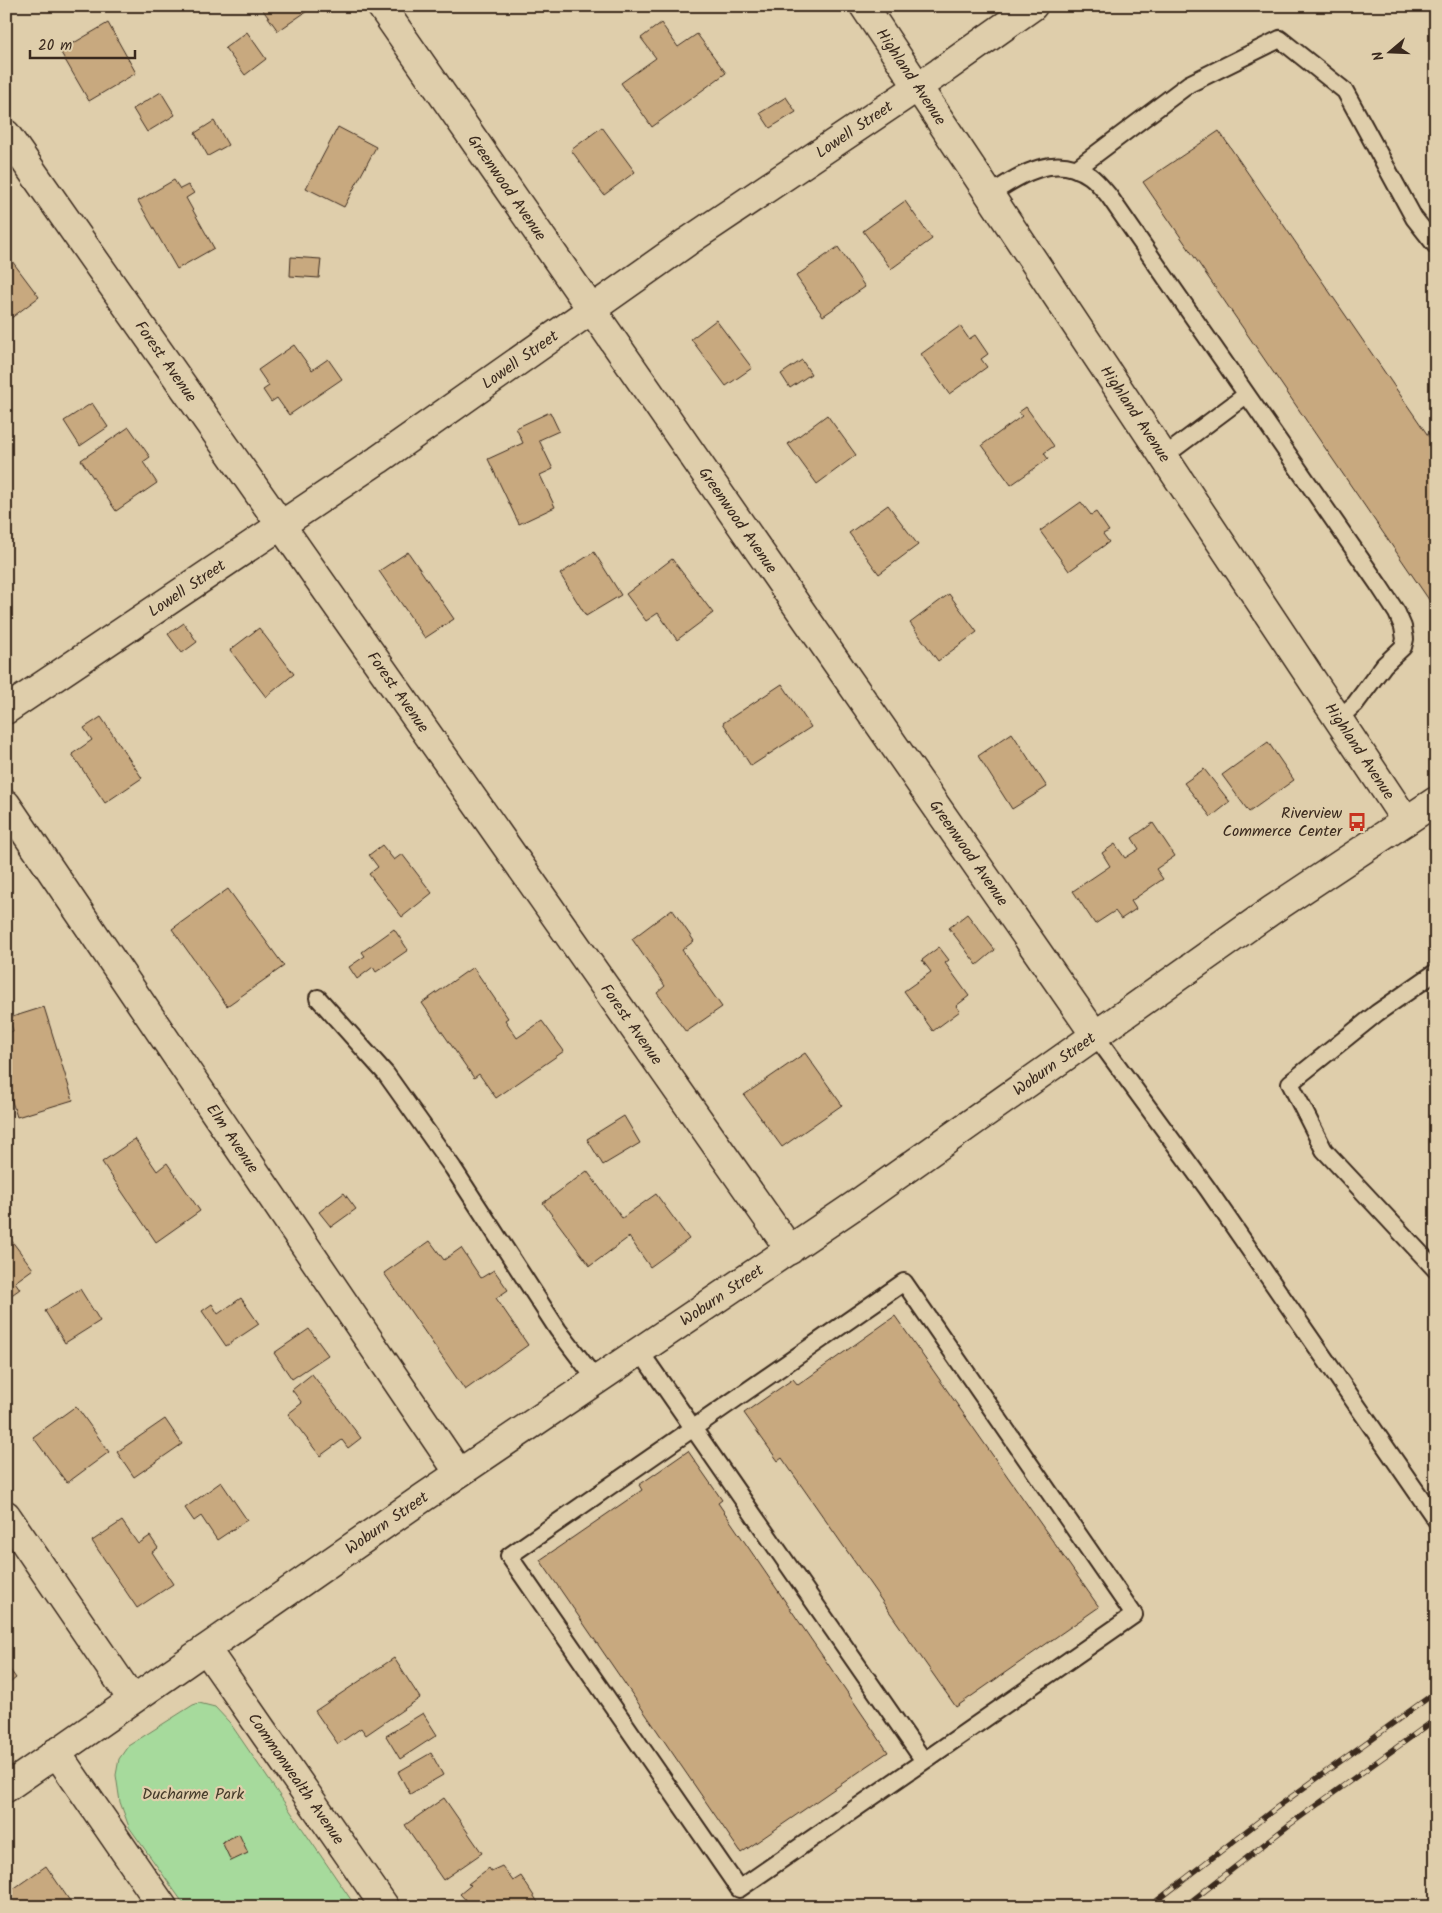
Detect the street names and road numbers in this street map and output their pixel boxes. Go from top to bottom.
street label: Highland Avenue [870,23,953,130]
street label: Lowell Street [811,94,899,165]
street label: Greenwood Avenue [461,129,553,246]
street label: Forest Avenue [128,316,203,407]
street label: Lowell Street [477,324,564,396]
street label: Highland Avenue [1094,360,1177,468]
street label: Greenwood Avenue [692,462,784,579]
street label: Lowell Street [143,553,231,624]
street label: Forest Avenue [361,646,435,738]
street label: Highland Avenue [1318,698,1401,805]
street label: Greenwood Avenue [923,795,1015,911]
street label: Forest Avenue [594,978,669,1070]
street label: Woburn Street [1008,1026,1102,1102]
street label: Elm Avenue [200,1099,265,1178]
street label: Woburn Street [675,1257,770,1333]
street label: Woburn Street [340,1485,434,1561]
street label: Commonwealth Avenue [241,1708,351,1850]

